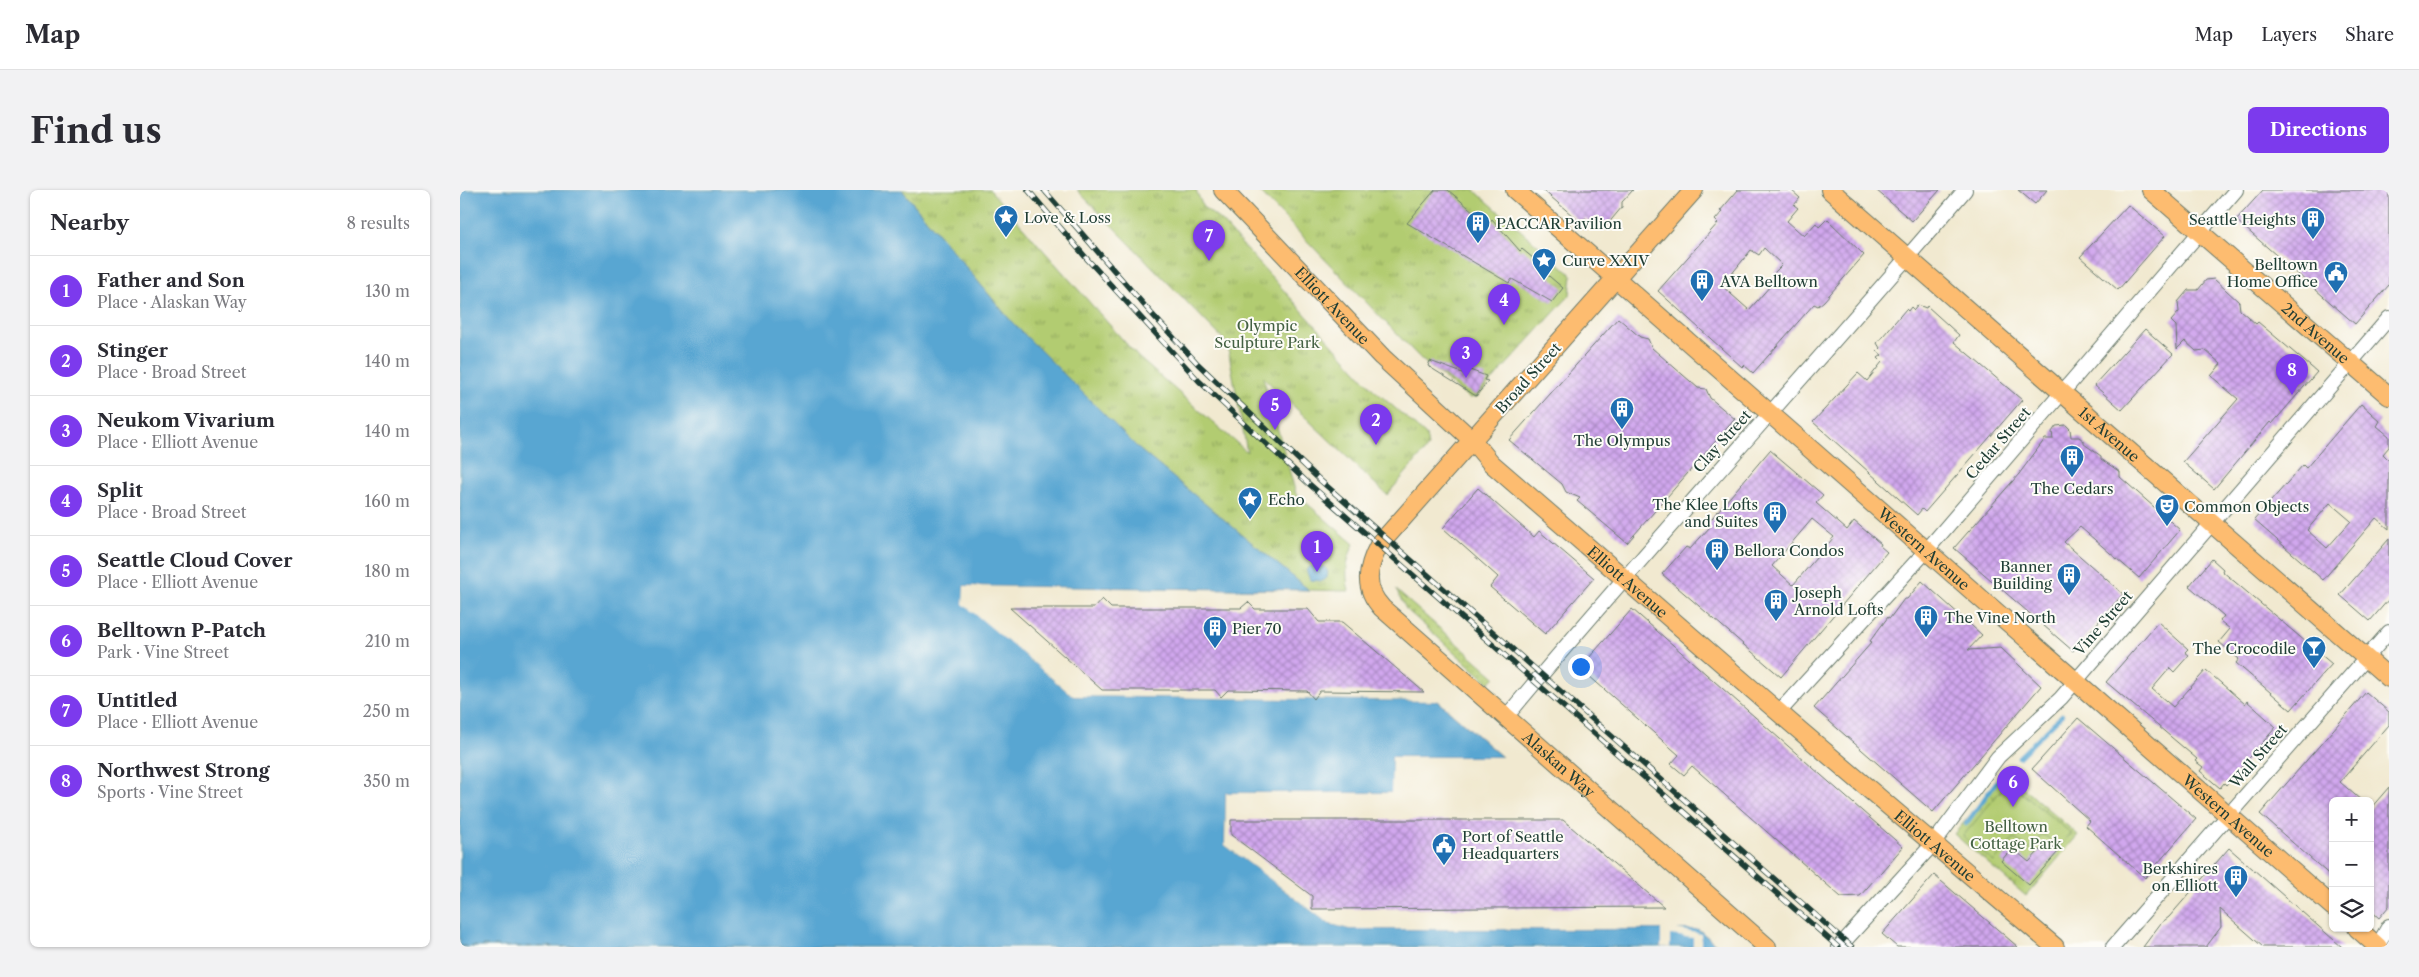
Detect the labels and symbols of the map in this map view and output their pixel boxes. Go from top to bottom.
place icon: Love & Loss [993,204,1019,238]
building icon: Seattle Heights [2300,206,2326,240]
place label: Love & Loss [1024,208,1111,227]
building icon: PACCAR Pavilion [1465,210,1491,244]
place label: Seattle Heights [2189,210,2296,229]
place label: PACCAR Pavilion [1496,214,1622,233]
pin: 7 [1193,220,1225,261]
place icon: Curve XXIV [1531,247,1557,281]
place label: Curve XXIV [1562,251,1650,270]
place label: Belltown Home Office [2227,255,2319,291]
public building icon: Belltown Home Office [2323,260,2349,294]
street label: Elliott Avenue [1291,262,1374,348]
building icon: AVA Belltown [1689,268,1715,302]
place label: AVA Belltown [1719,272,1818,291]
pin: 4 [1488,284,1520,325]
street label: 2nd Avenue [2278,298,2354,367]
park label: Olympic Sculpture Park [1214,316,1321,352]
pin: 3 [1450,337,1482,378]
street label: Broad Street [1491,338,1565,418]
pin: 8 [2276,354,2308,395]
pin: 5 [1259,389,1291,430]
building icon: The Olympus [1609,396,1635,430]
street label: Cedar Street [1961,402,2035,483]
street label: 1st Avenue [2075,402,2144,466]
pin: 2 [1360,404,1392,445]
street label: Clay Street [1689,405,1756,476]
place label: The Olympus [1573,431,1671,450]
building icon: The Cedars [2059,444,2085,478]
place label: The Cedars [2031,479,2113,498]
place icon: Echo [1237,486,1263,520]
place label: Echo [1268,490,1305,509]
theatre icon: Common Objects [2154,493,2180,527]
place label: The Klee Lofts and Suites [1652,495,1758,531]
place label: Common Objects [2184,497,2309,516]
building icon: The Klee Lofts and Suites [1762,500,1788,534]
street label: Western Avenue [1873,502,1974,594]
pin: 1 [1301,531,1333,572]
building icon: Bellora Condos [1704,537,1730,571]
place label: Bellora Condos [1734,541,1844,560]
street label: Elliott Avenue [1584,542,1672,622]
place label: Banner Building [1992,557,2053,593]
building icon: Banner Building [2056,562,2082,596]
place label: Joseph Arnold Lofts [1792,583,1883,619]
street label: Vine Street [2069,586,2137,660]
building icon: Joseph Arnold Lofts [1763,588,1789,622]
building icon: The Vine North [1913,604,1939,638]
place label: The Vine North [1944,608,2056,627]
building icon: Pier 70 [1202,615,1228,649]
place label: Pier 70 [1232,619,1282,638]
bar icon: The Crocodile [2301,635,2327,669]
place label: The Crocodile [2192,639,2296,658]
your location [1568,654,1594,680]
street label: Wall Street [2224,720,2291,793]
street label: Alaskan Way [1518,726,1600,801]
pin: 6 [1997,766,2029,807]
street label: Western Avenue [2178,769,2279,861]
street label: Elliott Avenue [1891,806,1980,885]
park label: Belltown Cottage Park [1970,817,2063,853]
place label: Port of Seattle Headquarters [1462,827,1564,863]
public building icon: Port of Seattle Headquarters [1431,832,1457,866]
place label: Berkshires on Elliott [2143,859,2219,895]
building icon: Berkshires on Elliott [2223,864,2249,898]

